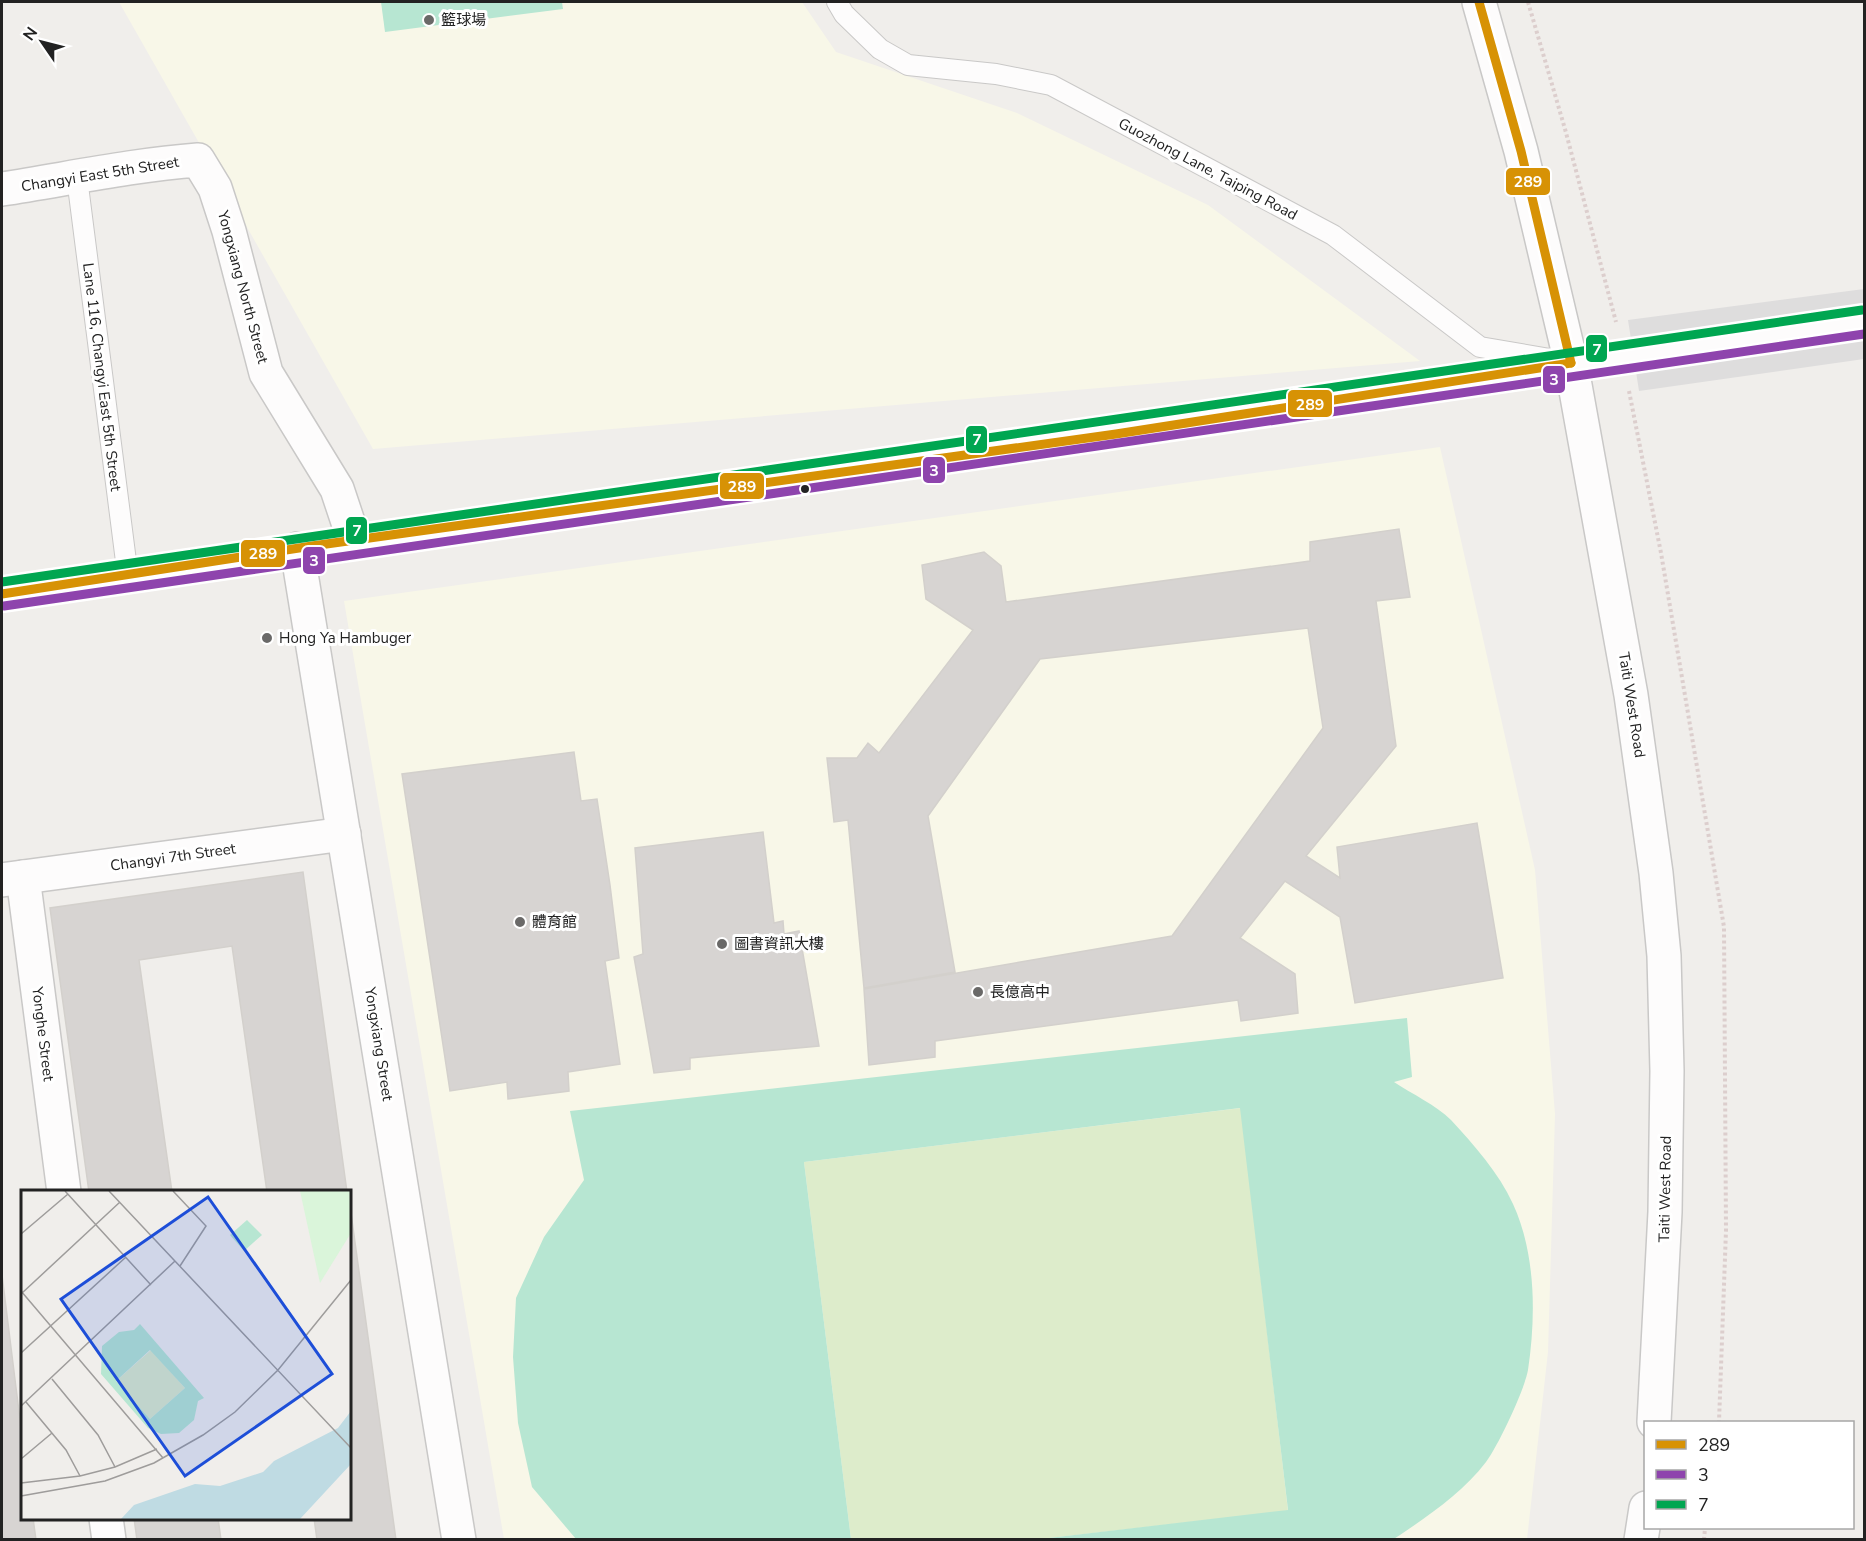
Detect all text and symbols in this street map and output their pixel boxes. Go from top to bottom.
place label: 籃球場 [441,10,486,30]
north arrow [12,12,72,72]
marker: 籃球場 [422,13,436,27]
text: N [18,23,43,45]
street label: Guozhong Lane, Taiping Road [1115,113,1301,225]
street label: Changyi East 5th Street [20,152,181,196]
line badge: 289 [1505,167,1551,196]
text: 289 [1514,171,1542,193]
street label: Yongxiang North Street [213,207,273,366]
street label: Lane 116, Changyi East 5th Street [78,262,126,493]
line badge: 7 [1585,334,1608,363]
text: 7 [1592,339,1602,361]
line badge: 3 [1542,365,1566,394]
text: 3 [1549,369,1559,391]
line badge: 289 [1287,389,1333,418]
text: 289 [1296,394,1324,416]
line badge: 7 [965,425,988,454]
text: 7 [972,429,982,451]
line badge: 3 [922,456,946,484]
text: 3 [929,460,939,482]
line badge: 289 [719,472,765,500]
text: 289 [728,476,756,498]
unlabelled marker [799,483,811,495]
line badge: 7 [345,516,368,545]
text: 7 [352,520,362,542]
line badge: 289 [240,539,286,568]
text: 289 [249,543,277,565]
line badge: 3 [302,546,326,575]
text: 3 [309,550,319,572]
place label: Hong Ya Hambuger [279,628,412,648]
marker: Hong Ya Hambuger [260,631,274,645]
street label: Taiti West Road [1614,651,1650,759]
street label: Changyi 7th Street [109,838,238,876]
place label: 體育館 [532,912,577,932]
marker: 體育館 [513,915,527,929]
place label: 圖書資訊大樓 [734,934,824,954]
marker: 圖書資訊大樓 [715,937,729,951]
place label: 長億高中 [990,982,1050,1002]
street label: Yonghe Street [27,985,59,1083]
street label: Yongxiang Street [360,985,398,1103]
marker: 長億高中 [971,985,985,999]
street label: Taiti West Road [1654,1135,1676,1243]
inset map [21,1190,351,1520]
legend [1644,1421,1854,1529]
text: 289 [1698,1433,1730,1457]
text: 3 [1698,1463,1709,1487]
text: 7 [1698,1493,1709,1517]

